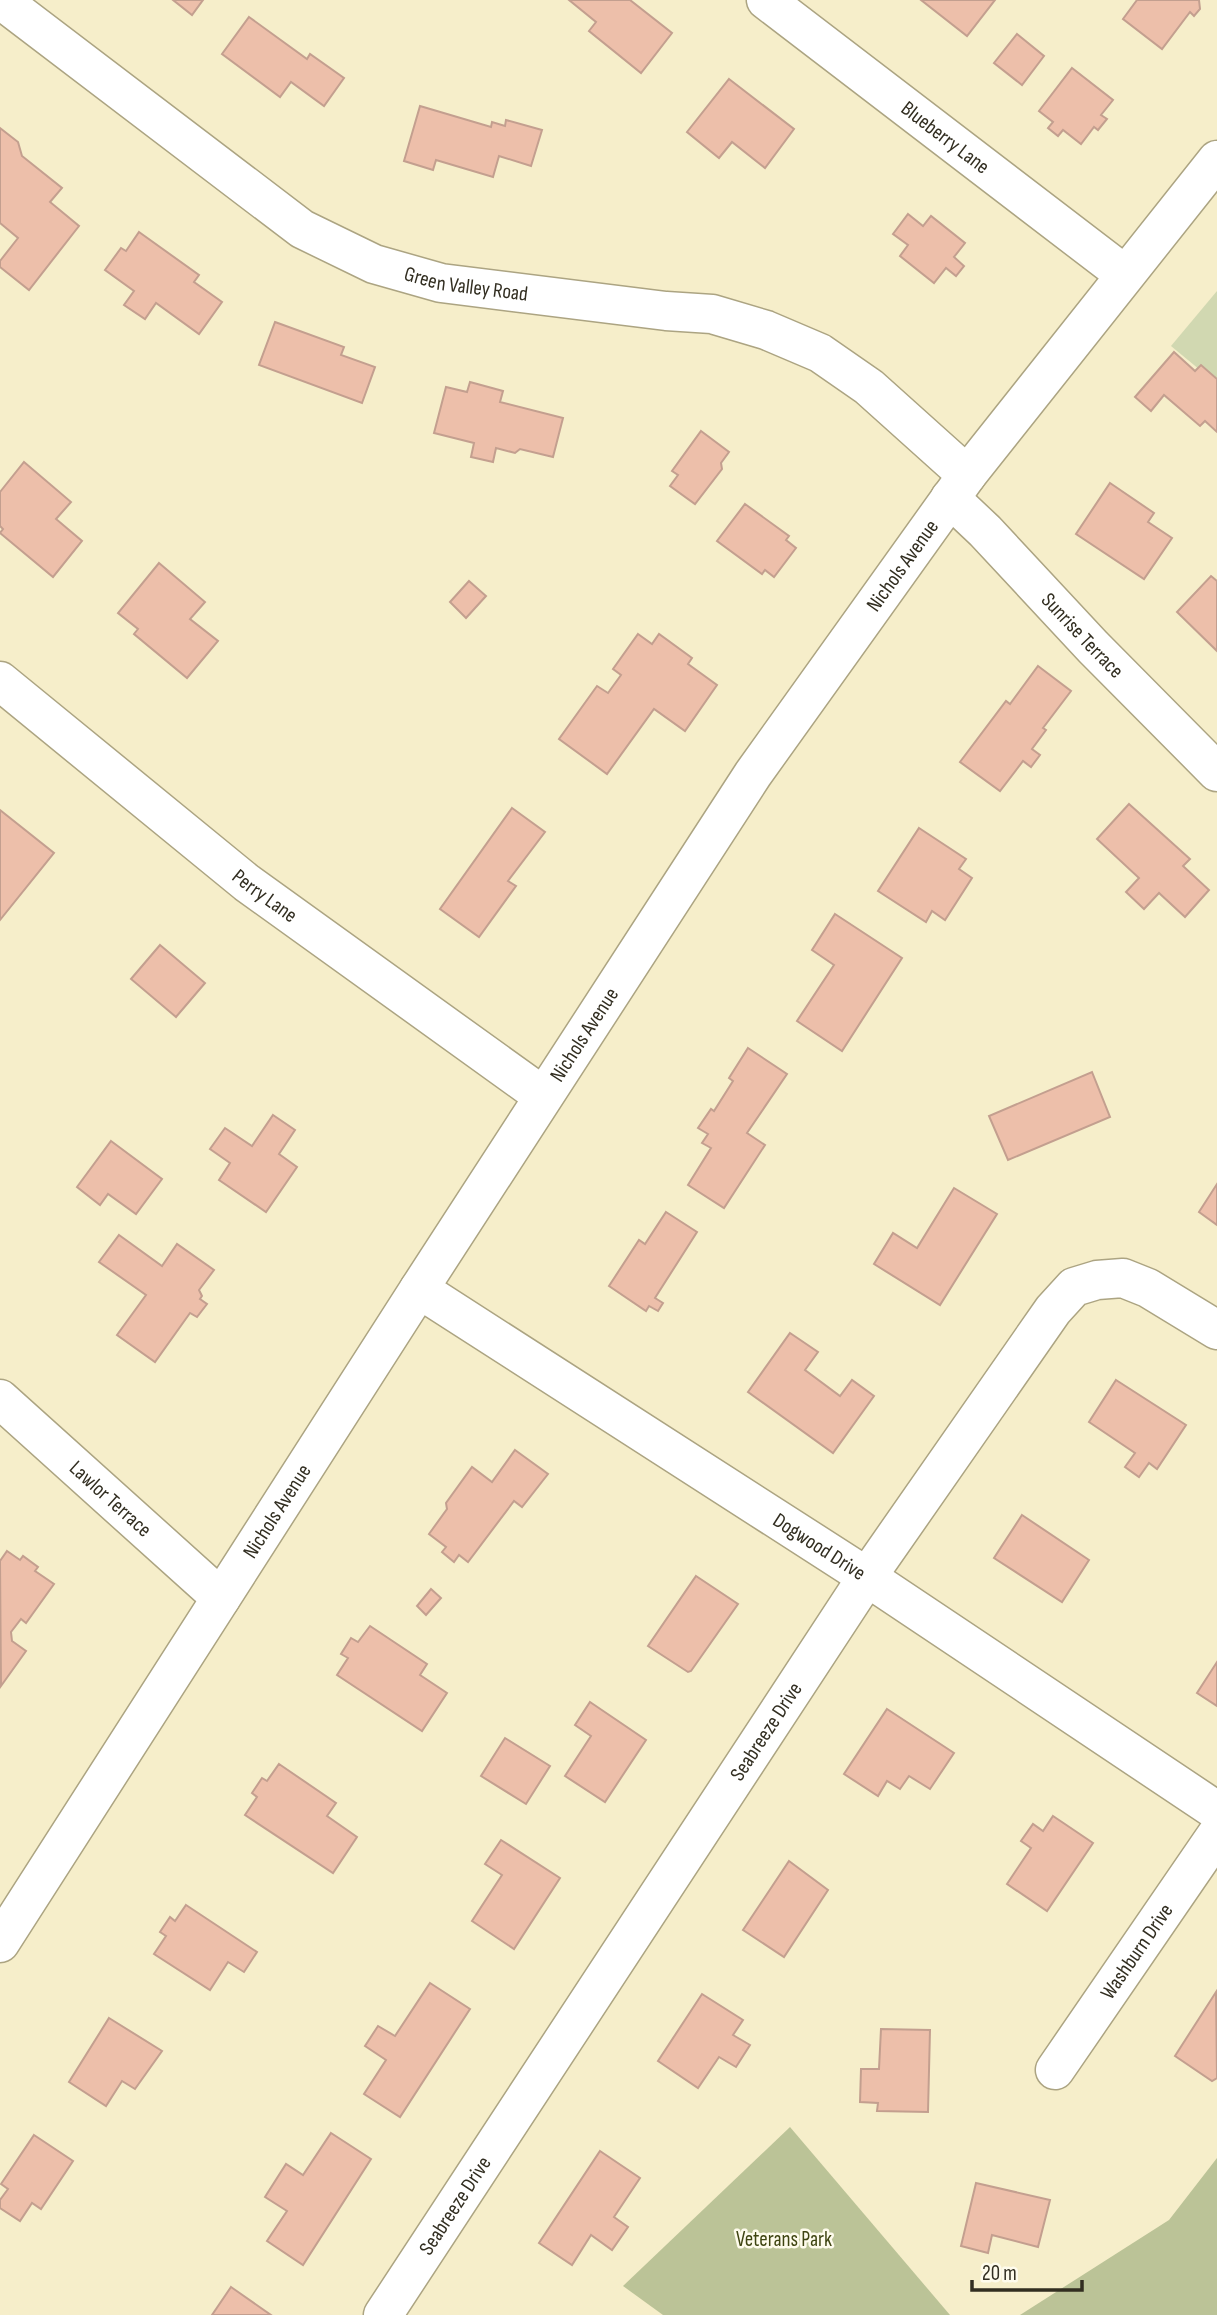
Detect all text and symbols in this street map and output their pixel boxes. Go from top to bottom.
street label: Blueberry Lane [896,96,994,179]
street label: Green Valley Road [401,261,529,307]
street label: Nichols Avenue [861,515,944,616]
street label: Sunrise Terrace [1036,588,1129,684]
street label: Perry Lane [227,864,302,928]
street label: Nichols Avenue [545,983,624,1086]
street label: Lawlor Terrace [64,1456,157,1542]
street label: Nichols Avenue [238,1460,317,1563]
street label: Dogwood Drive [768,1508,870,1586]
street label: Seabreeze Drive [725,1678,808,1786]
street label: Washburn Drive [1095,1899,1178,2004]
street label: Seabreeze Drive [414,2152,497,2260]
park label: Veterans Park [736,2227,832,2252]
scale bar [972,2248,1082,2292]
text: 20 m [982,2261,1017,2286]

